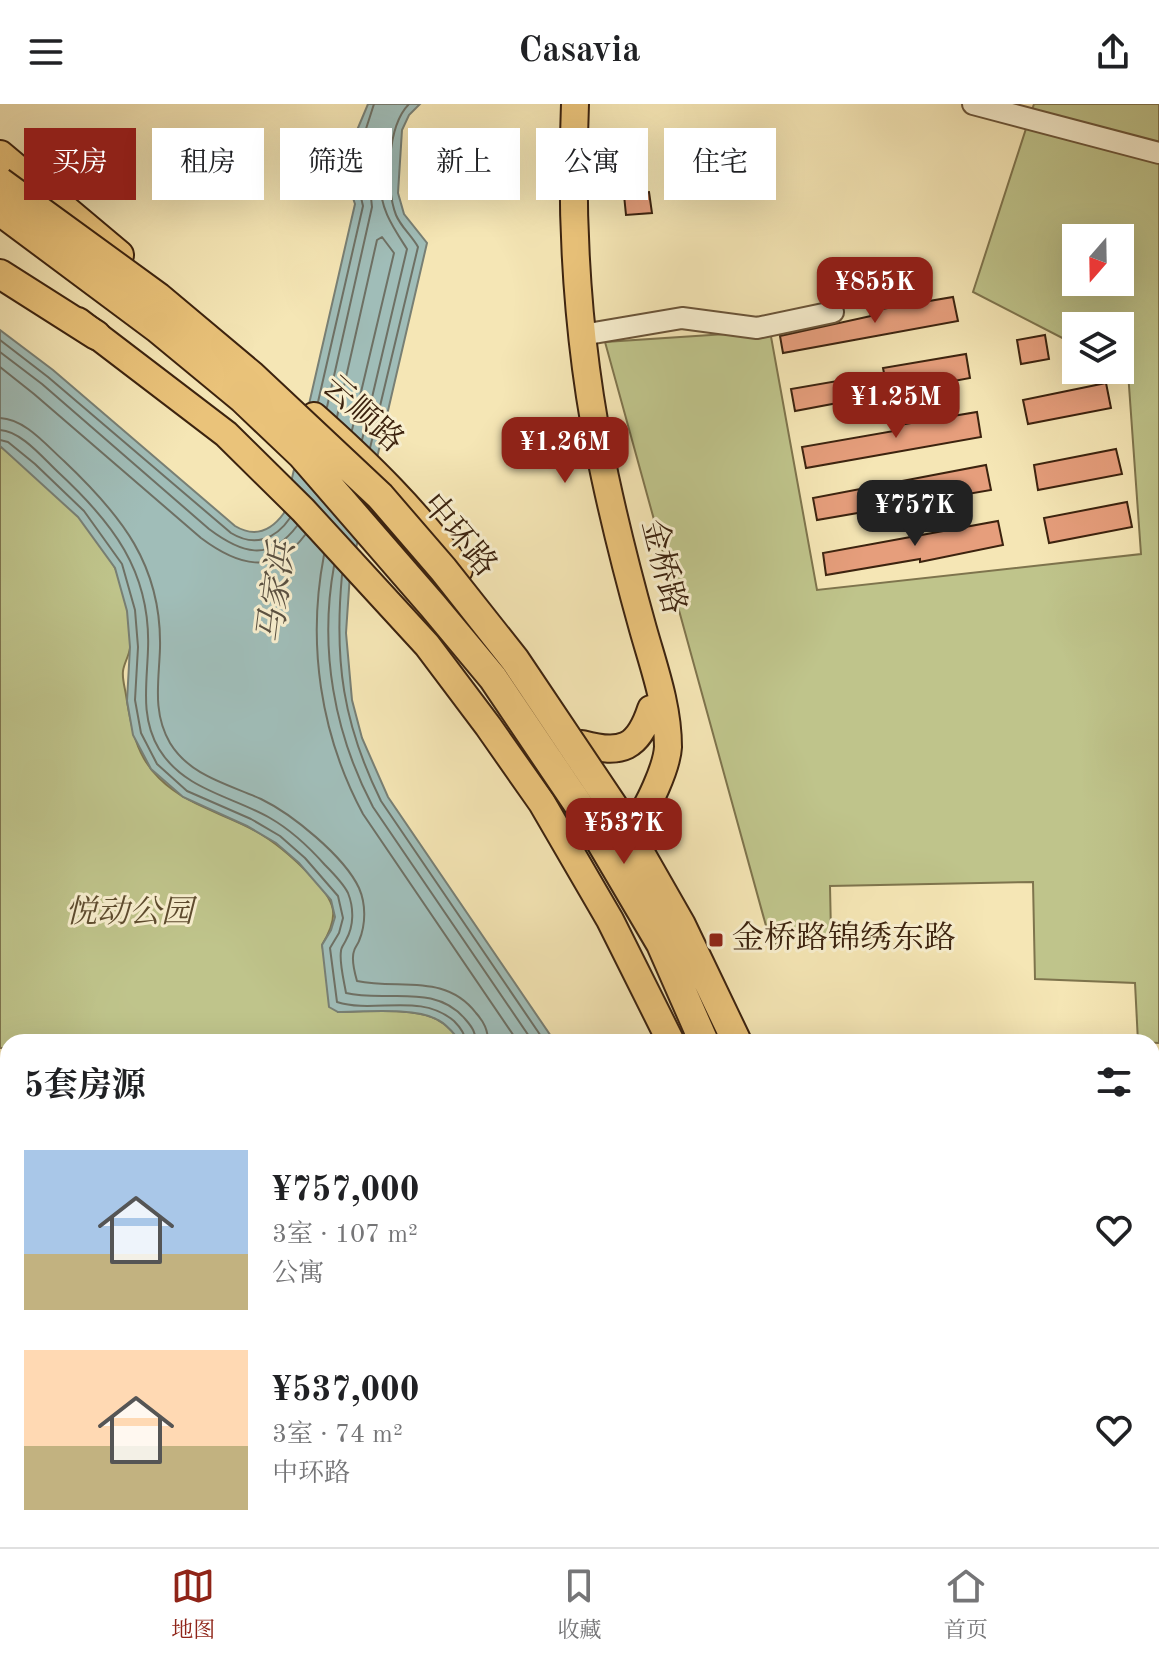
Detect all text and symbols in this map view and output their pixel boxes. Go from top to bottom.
icon: menu [24,30,68,74]
icon: share [1091,30,1135,74]
text: Casavia [518,34,641,70]
chip: 买房 [24,128,136,200]
chip: 租房 [152,128,264,200]
chip: 筛选 [280,128,392,200]
chip: 新上 [408,128,520,200]
chip: 公寓 [536,128,648,200]
chip: 住宅 [664,128,776,200]
north arrow [1062,224,1134,296]
map controls [1062,224,1134,384]
pin: ¥855K [819,257,931,325]
text: ¥855K [835,270,915,296]
button: layers [1062,312,1134,384]
street label: 云顺路 [316,369,410,459]
pin: ¥1.25M [831,372,961,440]
text: ¥1.25M [851,385,941,411]
pin: ¥1.26M [500,417,630,485]
text: ¥1.26M [520,430,610,456]
pin: ¥757K [859,480,971,548]
street label: 中环路 [415,487,503,583]
text: ¥757K [875,493,955,519]
street label: 金桥路 [635,516,693,617]
water label: 马家浜 [252,537,301,646]
pin: ¥537K [568,798,680,866]
text: ¥537K [584,811,664,837]
park label: 悦动公园 [65,895,198,930]
place label: 金桥路锦绣东路 [732,920,956,956]
marker: 金桥路锦绣东路 [707,931,725,949]
icon: filters [1092,1060,1136,1104]
text: 5套房源 [24,1070,146,1104]
text: ¥757,000 [272,1174,420,1208]
icon: home [88,1182,184,1278]
icon: heart [1092,1208,1136,1252]
text: 3室 · 107 m² [272,1222,418,1248]
text: 公寓 [272,1261,324,1287]
text: ¥537,000 [272,1374,420,1408]
icon: home [88,1382,184,1478]
icon: heart [1092,1408,1136,1452]
text: 3室 · 74 m² [272,1422,403,1448]
text: 中环路 [272,1461,350,1487]
tab: 地图 [171,1564,215,1645]
tab: 收藏 [557,1564,602,1645]
tab: 首页 [944,1564,988,1645]

